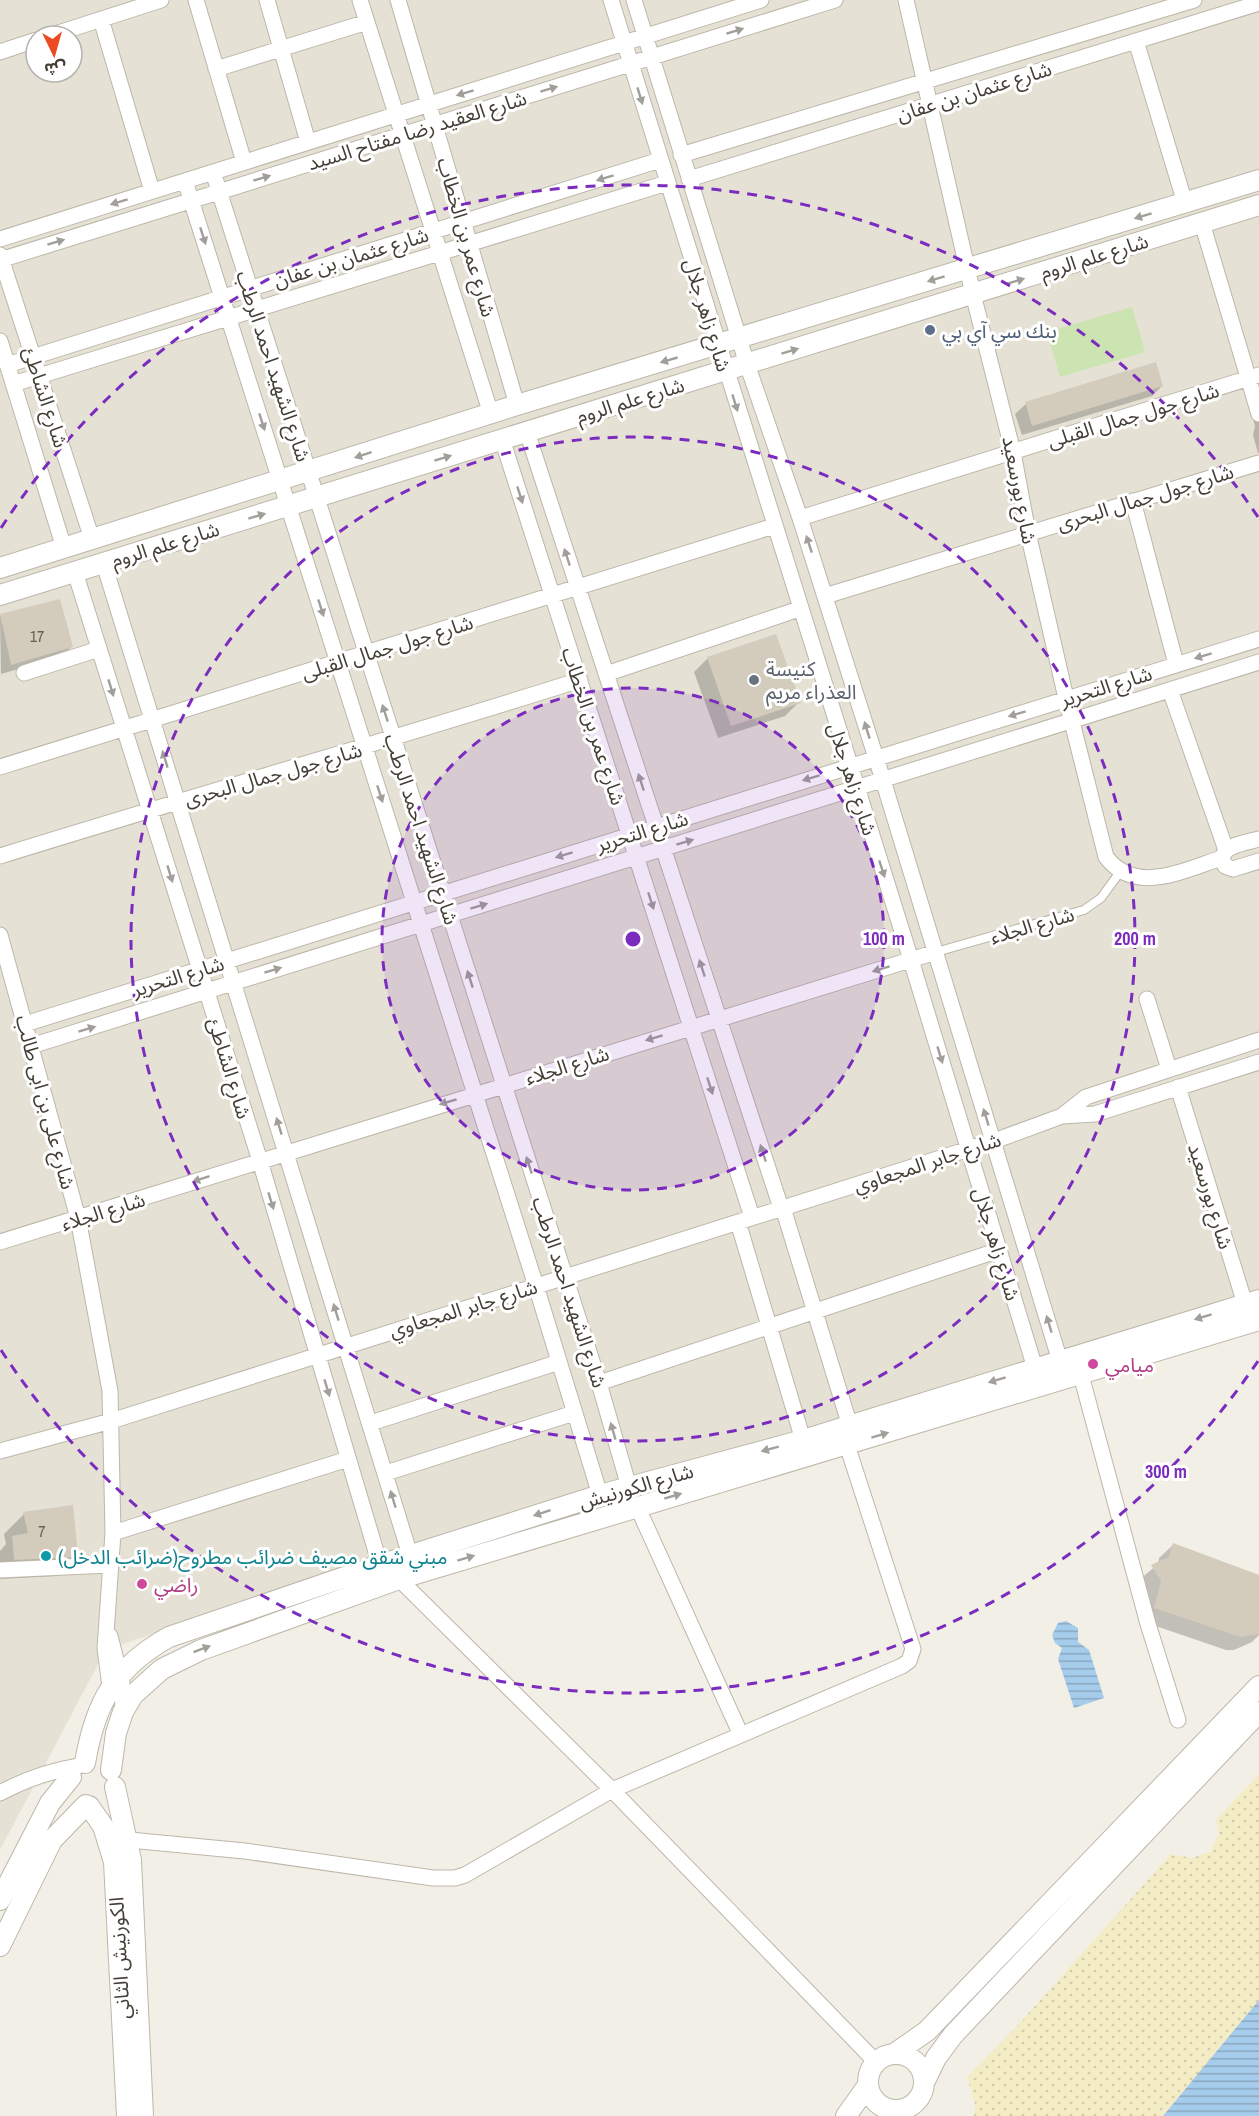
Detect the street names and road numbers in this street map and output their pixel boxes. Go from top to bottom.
street label: شارع عثمان بن عفان [893,55,1055,129]
street label: شارع العقيد رضا مفتاح السيد [304,84,530,178]
street label: شارع عمر بن الخطاب [429,154,503,320]
street label: شارع عثمان بن عفان [270,221,432,295]
street label: شارع علم الروم [1037,227,1152,287]
street label: شارع زاهر جلال [676,255,738,375]
street label: شارع الشهيد احمد الرطب [228,267,318,466]
street label: شارع الشاطئ [15,343,75,452]
street label: شارع علم الروم [573,371,688,431]
street label: شارع جول جمال القبلى [1044,376,1223,456]
street label: شارع بورسعيد [994,434,1044,547]
street label: شارع جول جمال البحرى [1053,457,1237,539]
street label: شارع علم الروم [108,515,223,575]
street label: شارع جول جمال القبلى [298,608,477,688]
street label: شارع عمر بن الخطاب [554,643,632,809]
street label: شارع التحرير [1056,659,1156,715]
street label: شارع زاهر جلال [820,719,884,839]
street label: شارع الشهيد احمد الرطب [376,730,466,929]
street label: شارع جول جمال البحرى [181,736,365,814]
street label: شارع التحرير [592,804,692,860]
street label: شارع الجلاء [987,900,1078,952]
street label: شارع التحرير [128,949,228,1005]
street label: شارع على بن ابى طالب [8,1012,82,1193]
street label: شارع الشاطئ [200,1014,258,1123]
street label: شارع الجلاء [522,1039,613,1092]
street label: شارع جابر المجعاوي [850,1125,1005,1201]
street label: شارع بورسعيد [1180,1140,1240,1253]
street label: شارع زاهر جلال [965,1184,1027,1304]
street label: شارع الجلاء [58,1185,149,1238]
street label: شارع الشهيد احمد الرطب [524,1193,614,1392]
street label: شارع جابر المجعاوي [386,1273,541,1346]
street label: شارع الكورنيش [576,1457,697,1517]
street label: الكورنيش الثاني [102,1896,138,2020]

